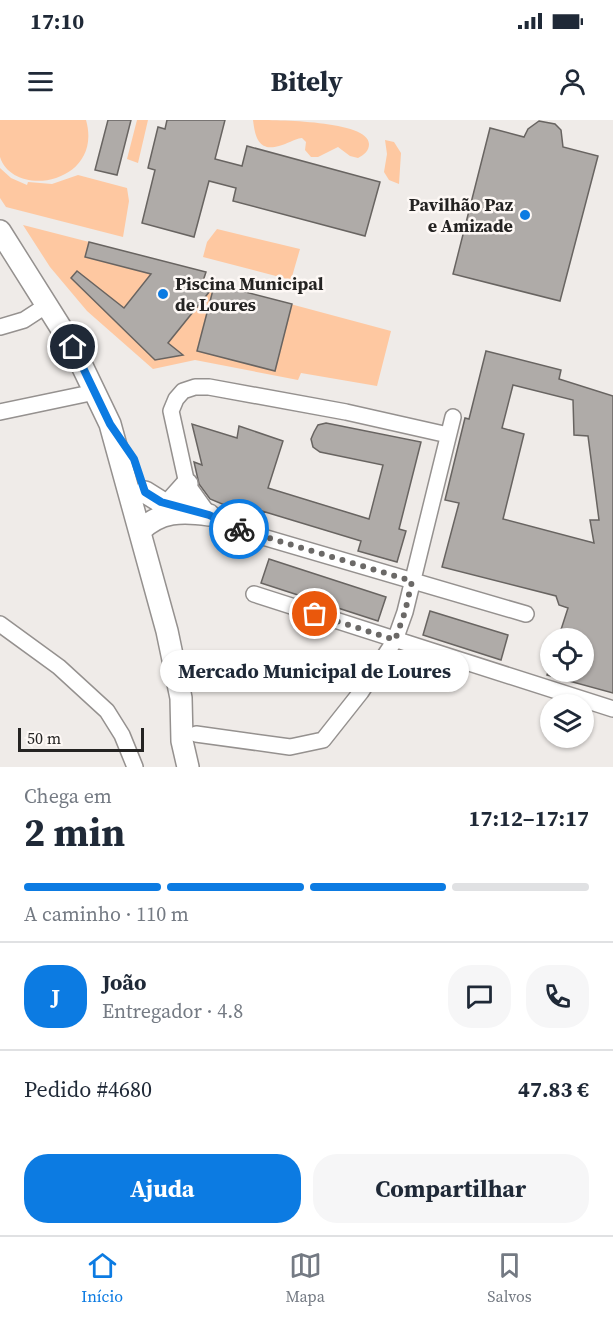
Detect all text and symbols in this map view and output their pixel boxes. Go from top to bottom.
text: 17:10 [30,6,84,36]
text: Bitely [270,63,343,100]
icon: menu [24,65,57,98]
icon: person [556,65,589,98]
place label: Pavilhão Paz e Amizade [409,192,514,238]
marker: Pavilhão Paz e Amizade [518,208,532,222]
place label: Piscina Municipal de Loures [175,271,324,317]
marker: Piscina Municipal de Loures [156,287,170,301]
pin [47,321,98,372]
icon: home [56,330,89,363]
courier [209,499,269,559]
icon: bike [223,513,256,546]
pin [289,588,340,639]
icon: bag [298,597,331,630]
map controls [540,628,594,748]
button: locate [540,628,594,682]
callout: Mercado Municipal de Loures [160,650,470,692]
text: Mercado Municipal de Loures [178,657,451,685]
button: layers [540,694,594,748]
scale bar [18,725,144,752]
text: 50 m [27,727,61,749]
text: Chega em [24,782,112,810]
text: 17:12–17:17 [469,803,589,833]
text: 2 min [24,806,125,859]
text: A caminho · 110 m [24,900,189,928]
button: chat [448,965,511,1028]
button: phone [526,965,589,1028]
text: João [102,967,146,997]
text: J [51,981,60,1011]
text: Entregador · 4.8 [102,997,243,1025]
text: Pedido #4680 [24,1074,152,1104]
text: 47.83 € [518,1074,589,1104]
button: Ajuda [24,1154,301,1223]
button: Compartilhar [313,1154,589,1223]
tab: Início [81,1249,123,1307]
tab: Mapa [285,1249,325,1307]
tab: Salvos [487,1249,532,1307]

